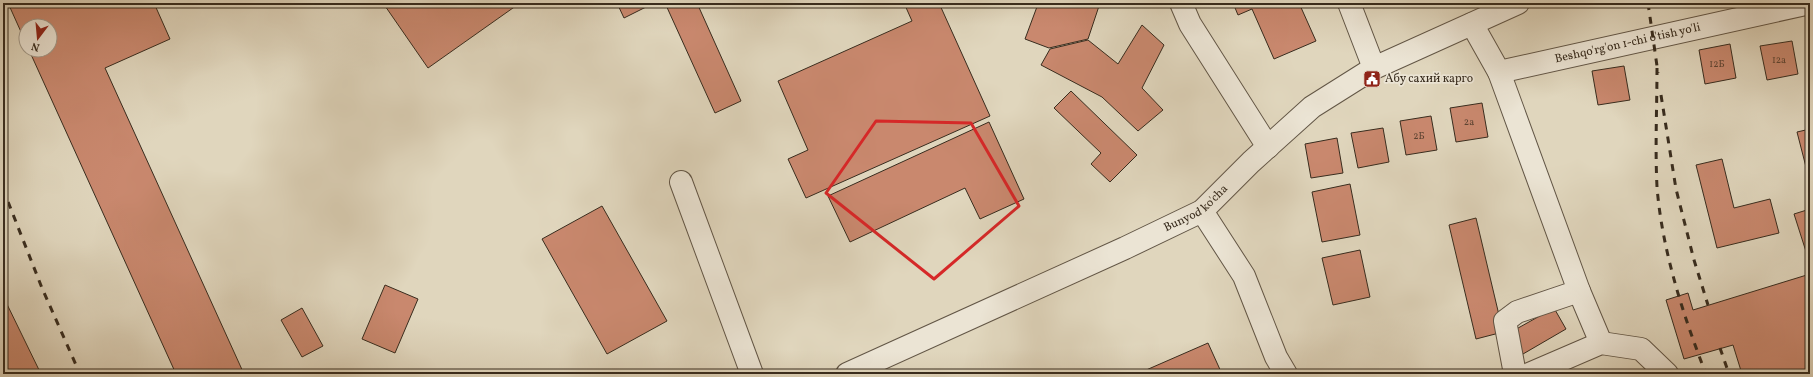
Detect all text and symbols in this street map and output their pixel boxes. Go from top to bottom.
north arrow [18,18,58,58]
street label: Beshqo'rg'on 1-chi o'tish yo'li [1553,19,1703,67]
text: N [30,38,42,54]
house number: 12a [1772,53,1786,67]
house number: 12Б [1709,57,1725,71]
public building icon: Абу сахий карго [1362,69,1382,89]
place label: Абу сахий карго [1385,71,1473,87]
house number: 2a [1464,115,1474,129]
house number: 2Б [1413,129,1425,143]
street label: Bunyod ko'cha [1161,181,1232,236]

